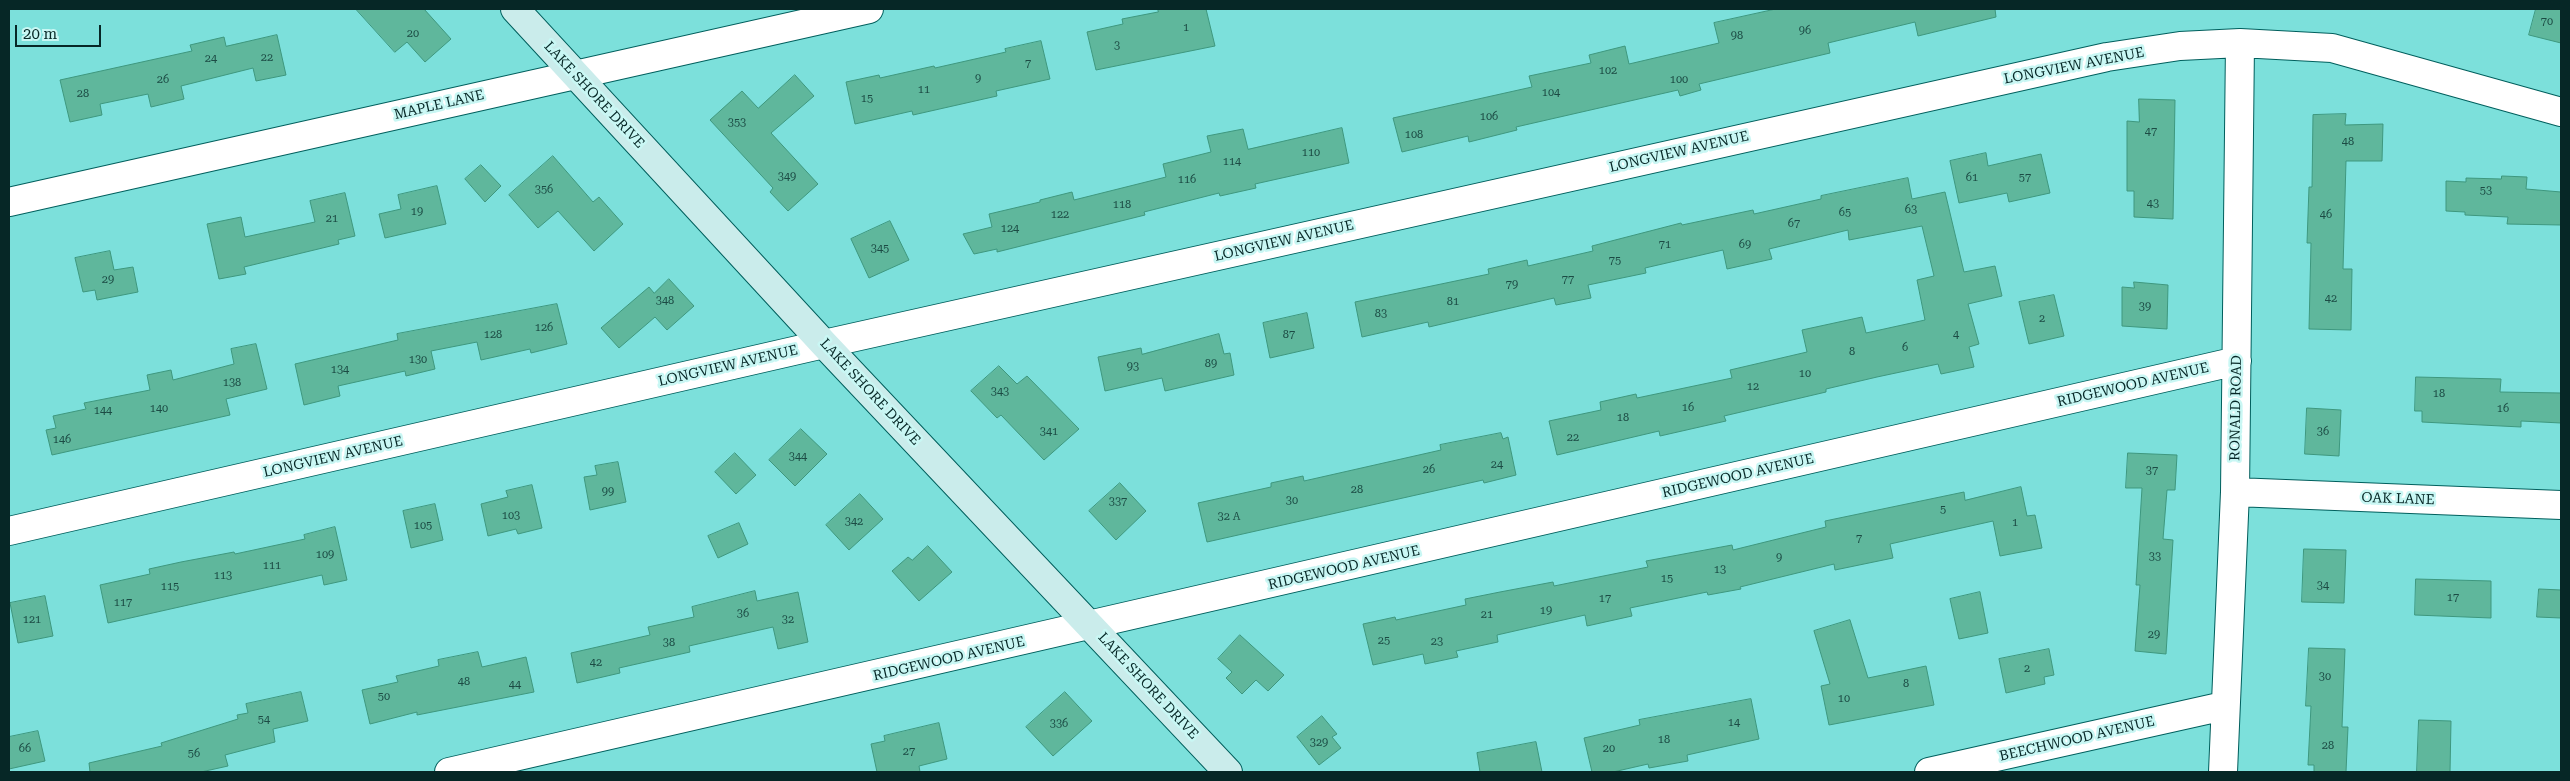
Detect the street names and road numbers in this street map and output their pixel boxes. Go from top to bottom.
street label: LAKE SHORE DRIVE [540,38,648,152]
street label: LONGVIEW AVENUE [2002,44,2146,88]
street label: MAPLE LANE [392,86,486,124]
street label: LONGVIEW AVENUE [1608,128,1750,176]
street label: LONGVIEW AVENUE [1213,217,1355,265]
street label: LAKE SHORE DRIVE [816,335,924,449]
street label: LONGVIEW AVENUE [657,342,799,390]
street label: RONALD ROAD [2227,355,2245,461]
street label: RIDGEWOOD AVENUE [2055,359,2211,411]
street label: LONGVIEW AVENUE [262,433,404,481]
street label: RIDGEWOOD AVENUE [1660,450,1816,502]
street label: OAK LANE [2361,489,2435,509]
street label: RIDGEWOOD AVENUE [1266,542,1422,594]
street label: LAKE SHORE DRIVE [1094,629,1202,743]
street label: RIDGEWOOD AVENUE [871,633,1027,685]
street label: BEECHWOOD AVENUE [1998,713,2156,765]

